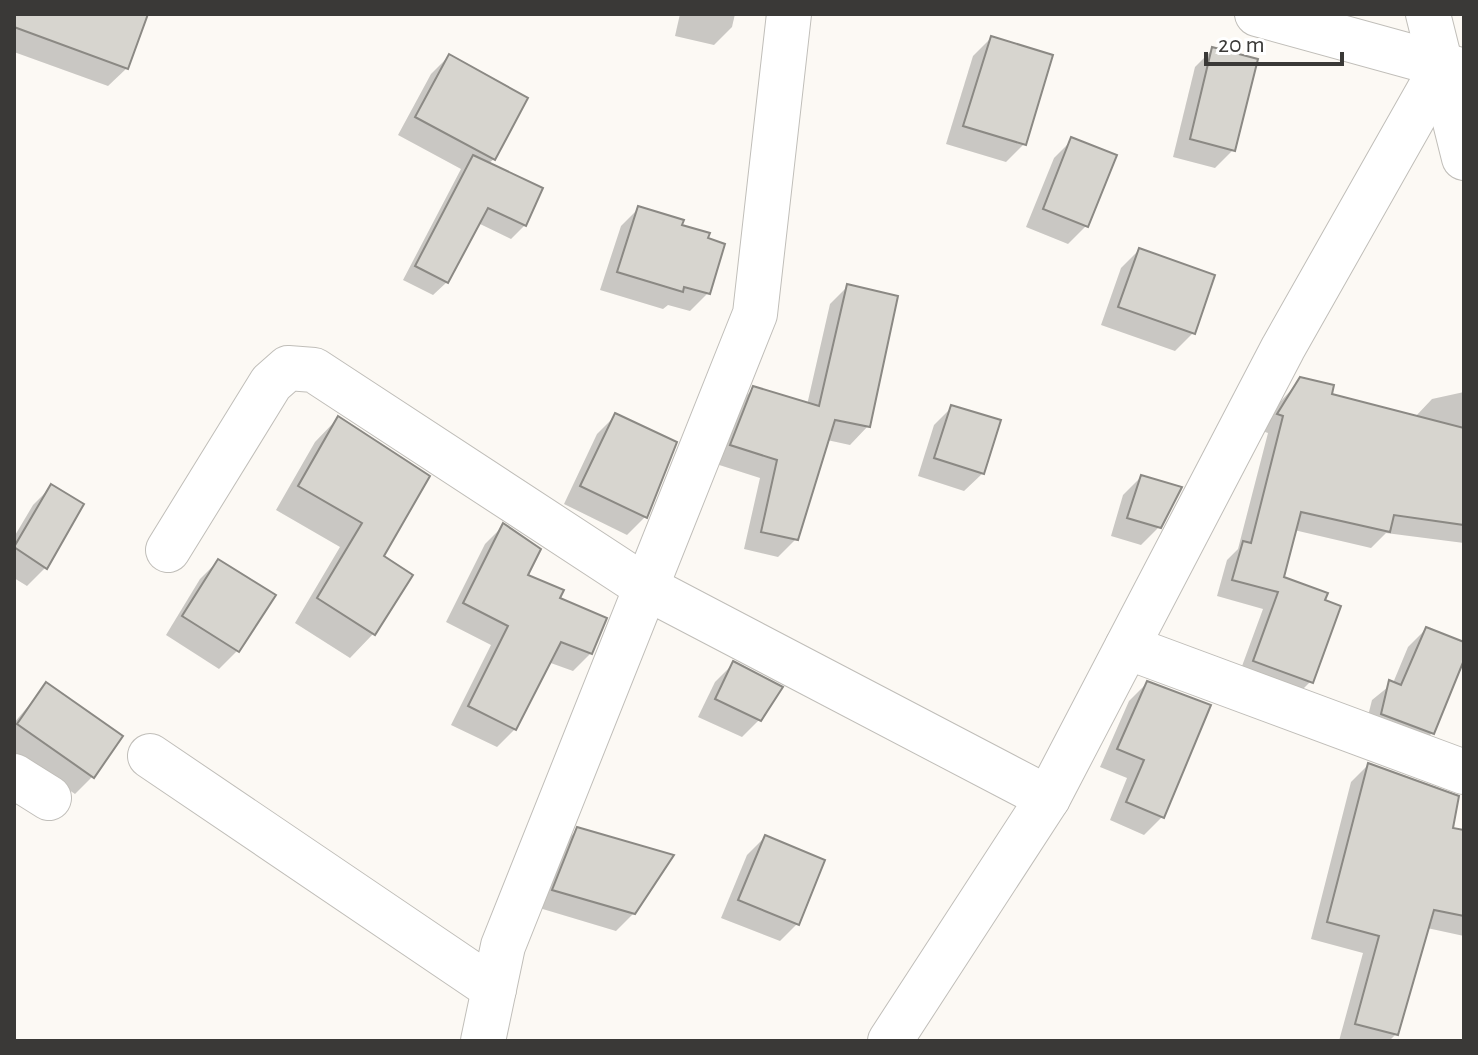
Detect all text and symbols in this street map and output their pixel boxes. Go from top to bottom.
scale bar [1206,16,1342,66]
text: 20 m [1218,33,1265,57]

